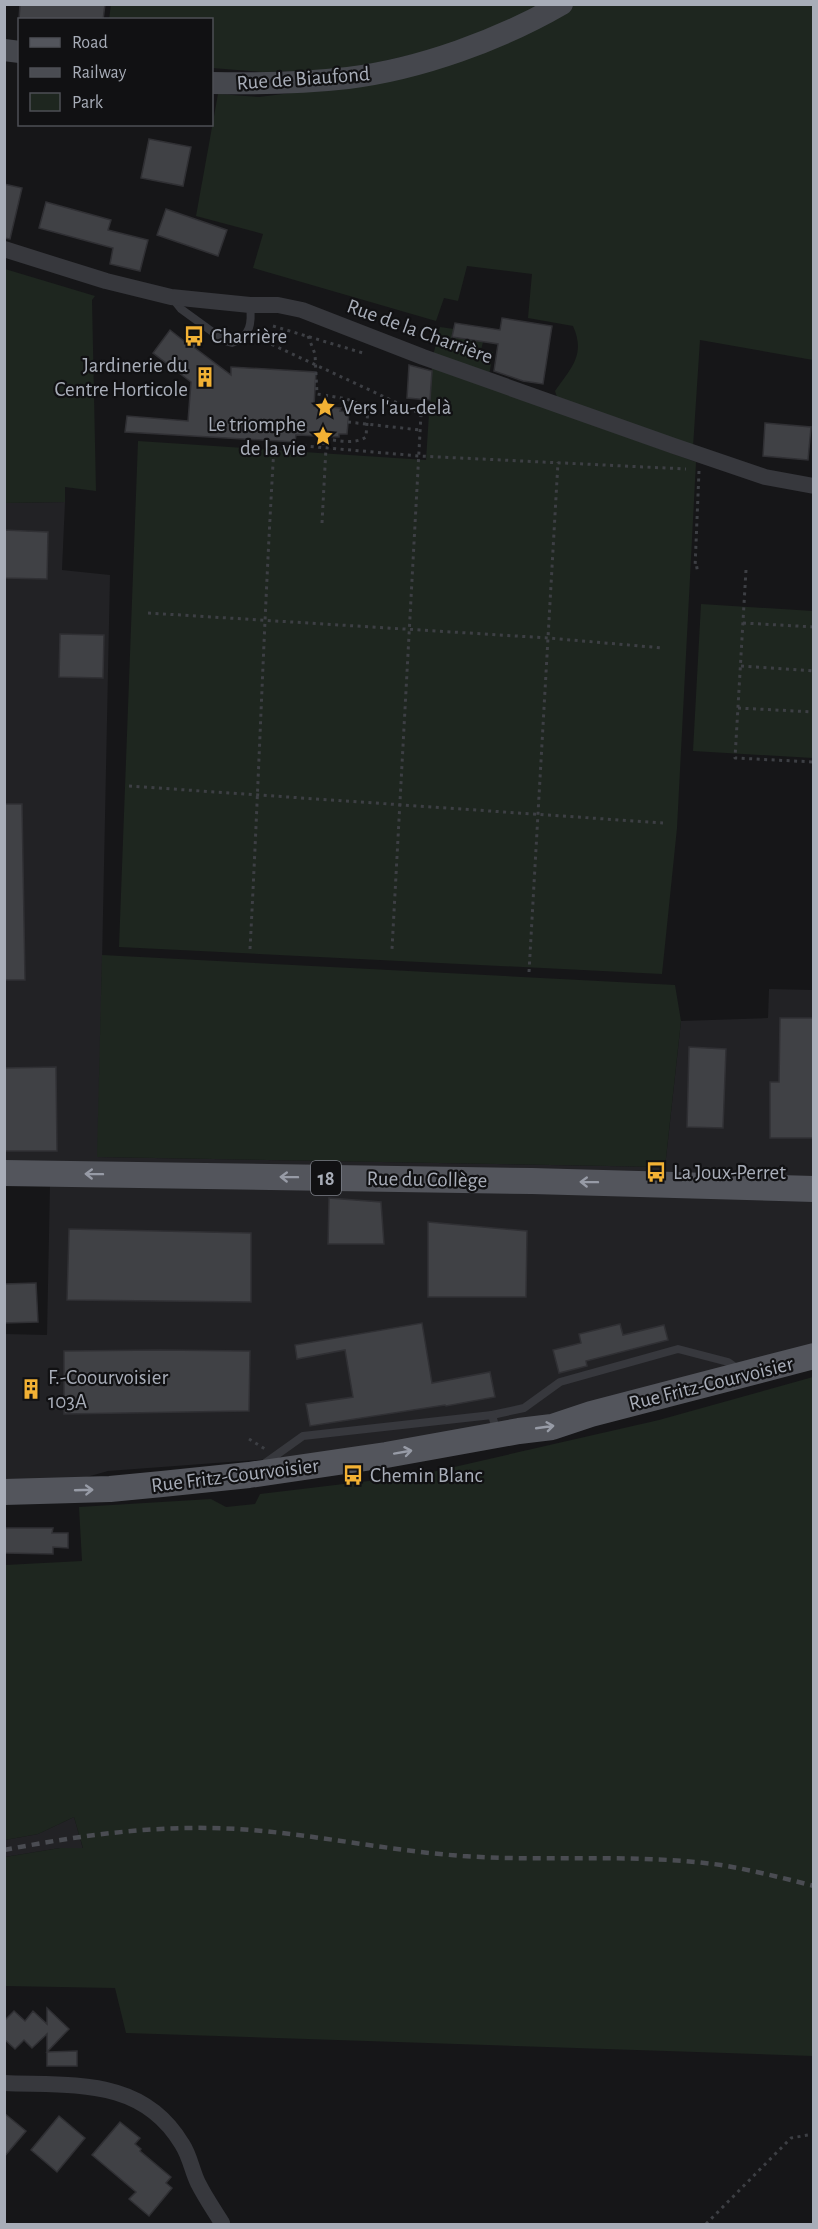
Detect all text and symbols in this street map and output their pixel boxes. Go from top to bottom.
legend [18,18,213,126]
text: Road [72,34,108,52]
street label: Rue de Biaufond [236,63,370,94]
text: Railway [72,64,127,82]
text: Park [72,94,104,112]
street label: Rue de la Charrière [344,295,496,368]
bus stop icon: Charrière [182,324,206,348]
place label: Charrière [211,326,287,347]
place label: Jardinerie du Centre Horticole [55,355,188,400]
building icon: Jardinerie du Centre Horticole [193,365,217,389]
place icon: Vers l'au-delà [313,395,337,419]
place label: Vers l'au-delà [342,397,452,418]
place label: Le triomphe de la vie [208,414,306,459]
place icon: Le triomphe de la vie [311,424,335,448]
bus stop icon: La Joux-Perret [644,1160,668,1184]
road number: 18 [311,1161,341,1195]
place label: La Joux-Perret [673,1162,786,1183]
one-way arrow [85,1168,105,1180]
street label: Rue du Collège [366,1168,488,1191]
one-way arrow [280,1171,300,1183]
one-way arrow [580,1177,600,1188]
street label: Rue Fritz-Courvoisier [627,1353,796,1414]
place label: F.-Coourvoisier 103A [48,1367,168,1412]
building icon: F.-Coourvoisier 103A [19,1377,43,1401]
one-way arrow [534,1422,554,1433]
one-way arrow [392,1446,412,1457]
street label: Rue Fritz-Courvoisier [150,1455,320,1496]
bus stop icon: Chemin Blanc [341,1463,365,1487]
place label: Chemin Blanc [370,1465,483,1486]
one-way arrow [74,1484,93,1496]

